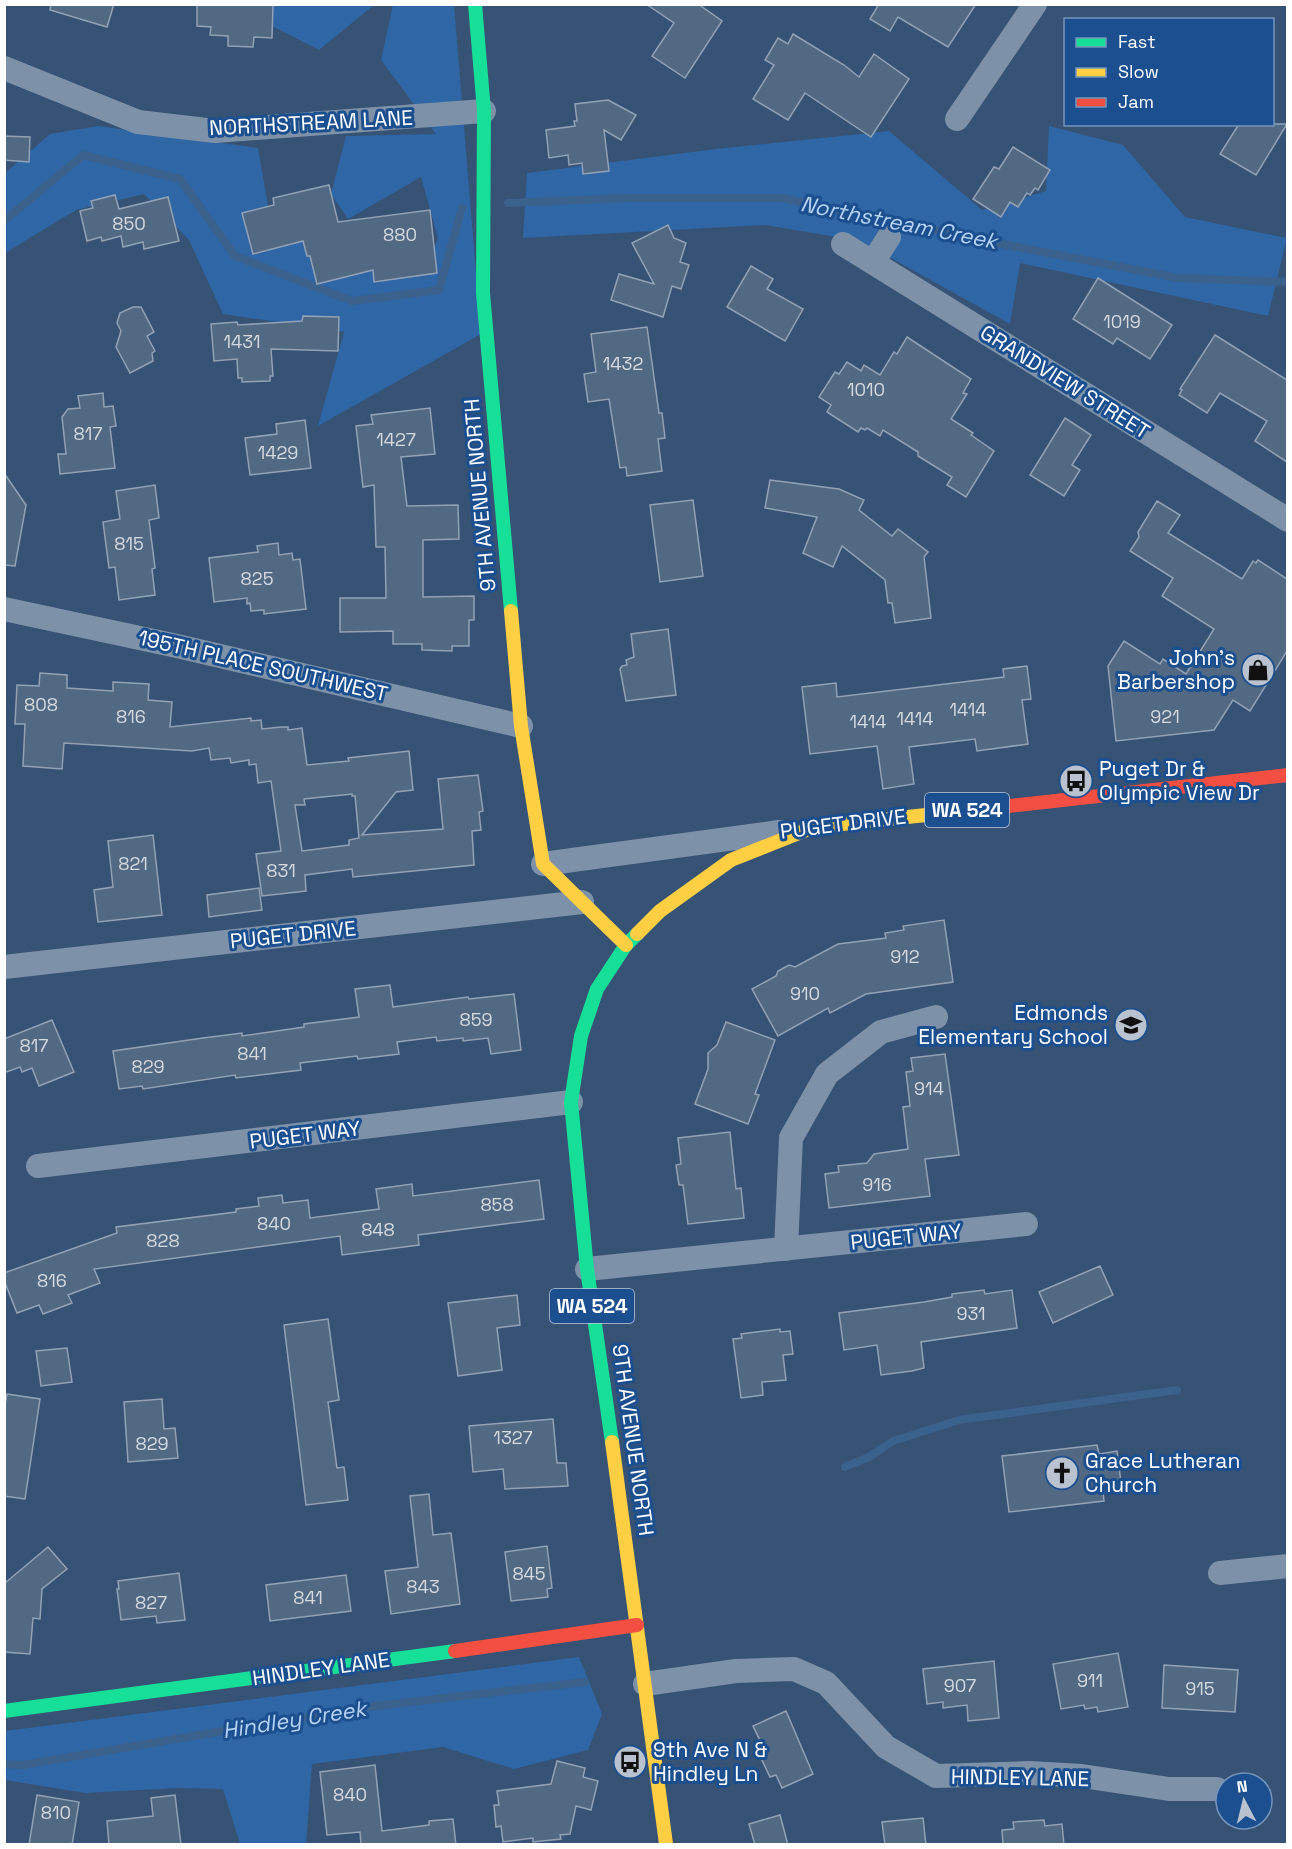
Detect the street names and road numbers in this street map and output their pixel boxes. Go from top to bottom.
street label: NORTHSTREAM LANE [208,104,414,141]
street label: GRANDVIEW STREET [975,318,1155,445]
street label: 9TH AVENUE NORTH [458,398,501,593]
street label: 195TH PLACE SOUTHWEST [136,624,391,707]
road number: WA 524 [925,793,1009,827]
street label: PUGET DRIVE [778,802,907,845]
street label: PUGET DRIVE [229,914,357,955]
street label: PUGET WAY [248,1114,362,1155]
street label: PUGET WAY [849,1217,963,1256]
road number: WA 524 [550,1289,634,1323]
street label: 9TH AVENUE NORTH [607,1342,660,1538]
street label: HINDLEY LANE [250,1646,391,1692]
street label: HINDLEY LANE [951,1763,1089,1792]

